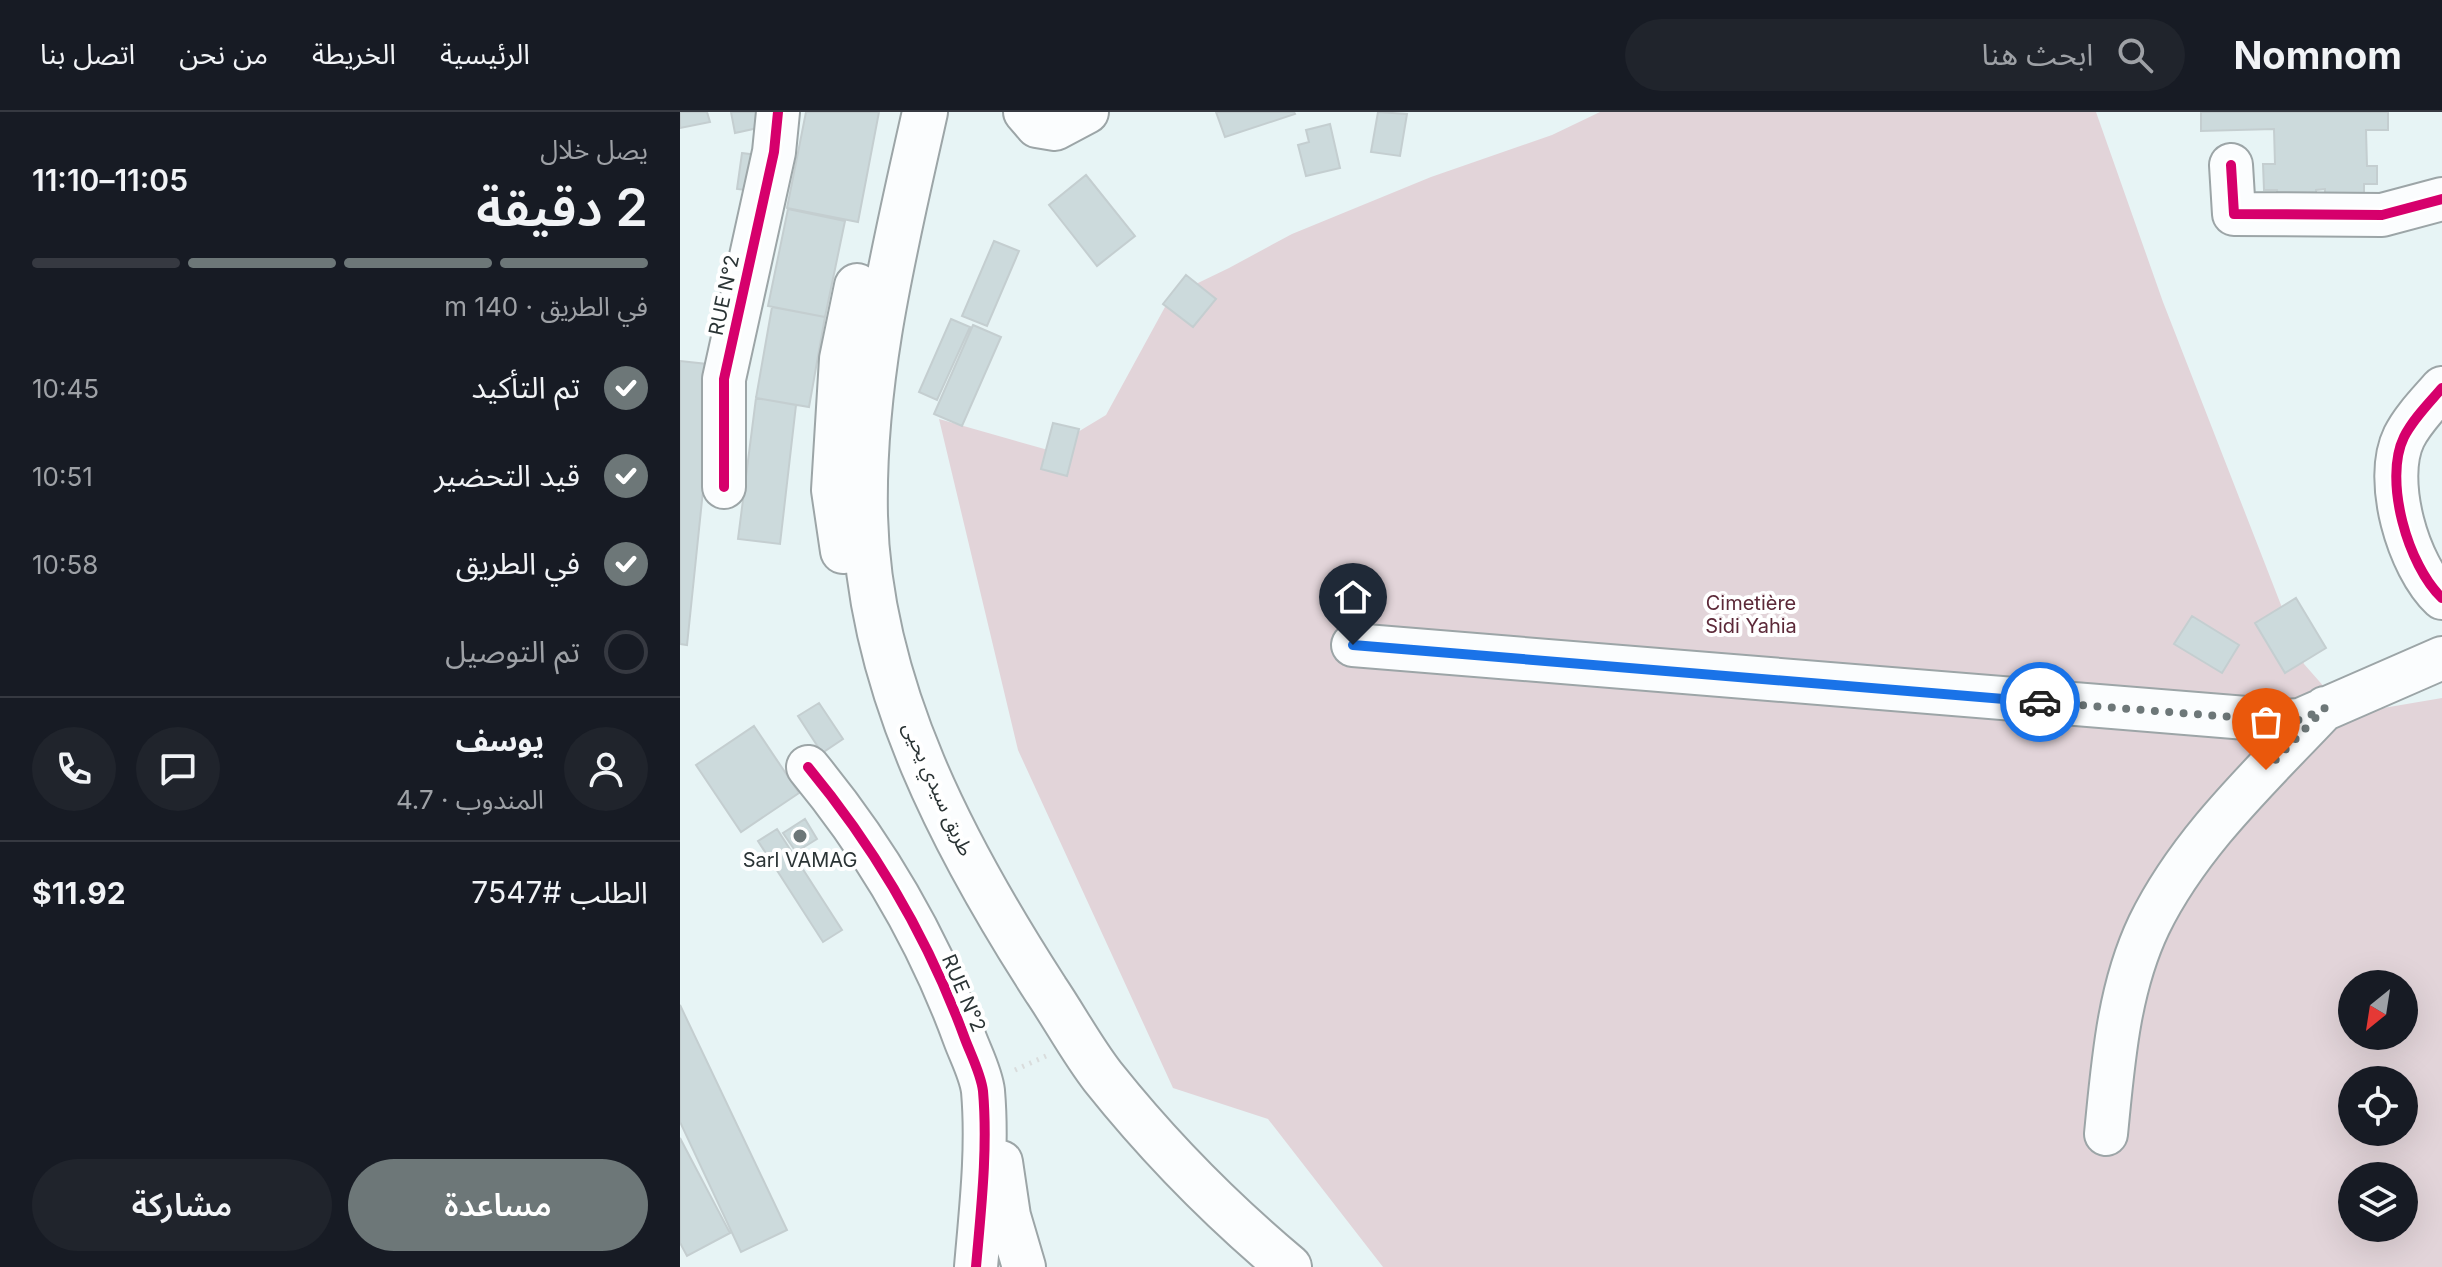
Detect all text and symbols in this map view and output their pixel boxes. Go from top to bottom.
search box [1625,19,2185,91]
text: Nomnom [2233,32,2402,78]
icon: search [2113,33,2157,77]
text: ابحث هنا [1982,36,2093,72]
text: اتصل بنا [40,37,135,71]
text: من نحن [179,37,268,71]
text: الخريطة [312,37,396,71]
text: الرئيسية [440,37,530,71]
text: يصل خلال [540,134,648,165]
text: 11:05–11:10 [32,162,188,198]
text: 2 دقيقة [476,176,648,239]
street label: RUE N°2 [704,253,744,337]
text: في الطريق · 140 m [444,291,648,322]
icon: check [604,366,648,410]
text: تم التأكيد [471,369,580,405]
text: 10:45 [32,373,99,404]
icon: check [604,454,648,498]
text: قيد التحضير [434,457,580,493]
text: 10:51 [32,461,93,492]
icon: check [604,542,648,586]
text: في الطريق [456,545,580,581]
text: 10:58 [32,549,98,580]
pin [1319,563,1387,645]
icon: home [1331,575,1375,619]
park label: Cimetière Sidi Yahia [1705,591,1797,638]
text: تم التوصيل [445,633,580,669]
courier [2000,662,2080,742]
icon: car [2018,680,2062,724]
pin [2232,688,2300,770]
icon: bag [2244,700,2288,744]
street label: طريق سيدي يحيى [894,718,978,861]
text: يوسف [456,722,544,758]
button: phone [32,727,116,811]
button: chat [136,727,220,811]
button: person [564,727,648,811]
text: المندوب · 4.7 [396,784,544,815]
marker: Sarl VAMAG [791,827,809,845]
place label: Sarl VAMAG [743,848,857,872]
text: الطلب #7547 [471,874,648,910]
text: $11.92 [32,875,126,911]
street label: RUE N°2 [937,951,991,1035]
north arrow [2338,970,2418,1050]
map controls [2338,970,2418,1242]
button: locate [2338,1066,2418,1146]
button: مشاركة [32,1159,332,1251]
button: مساعدة [348,1159,648,1251]
button: layers [2338,1162,2418,1242]

